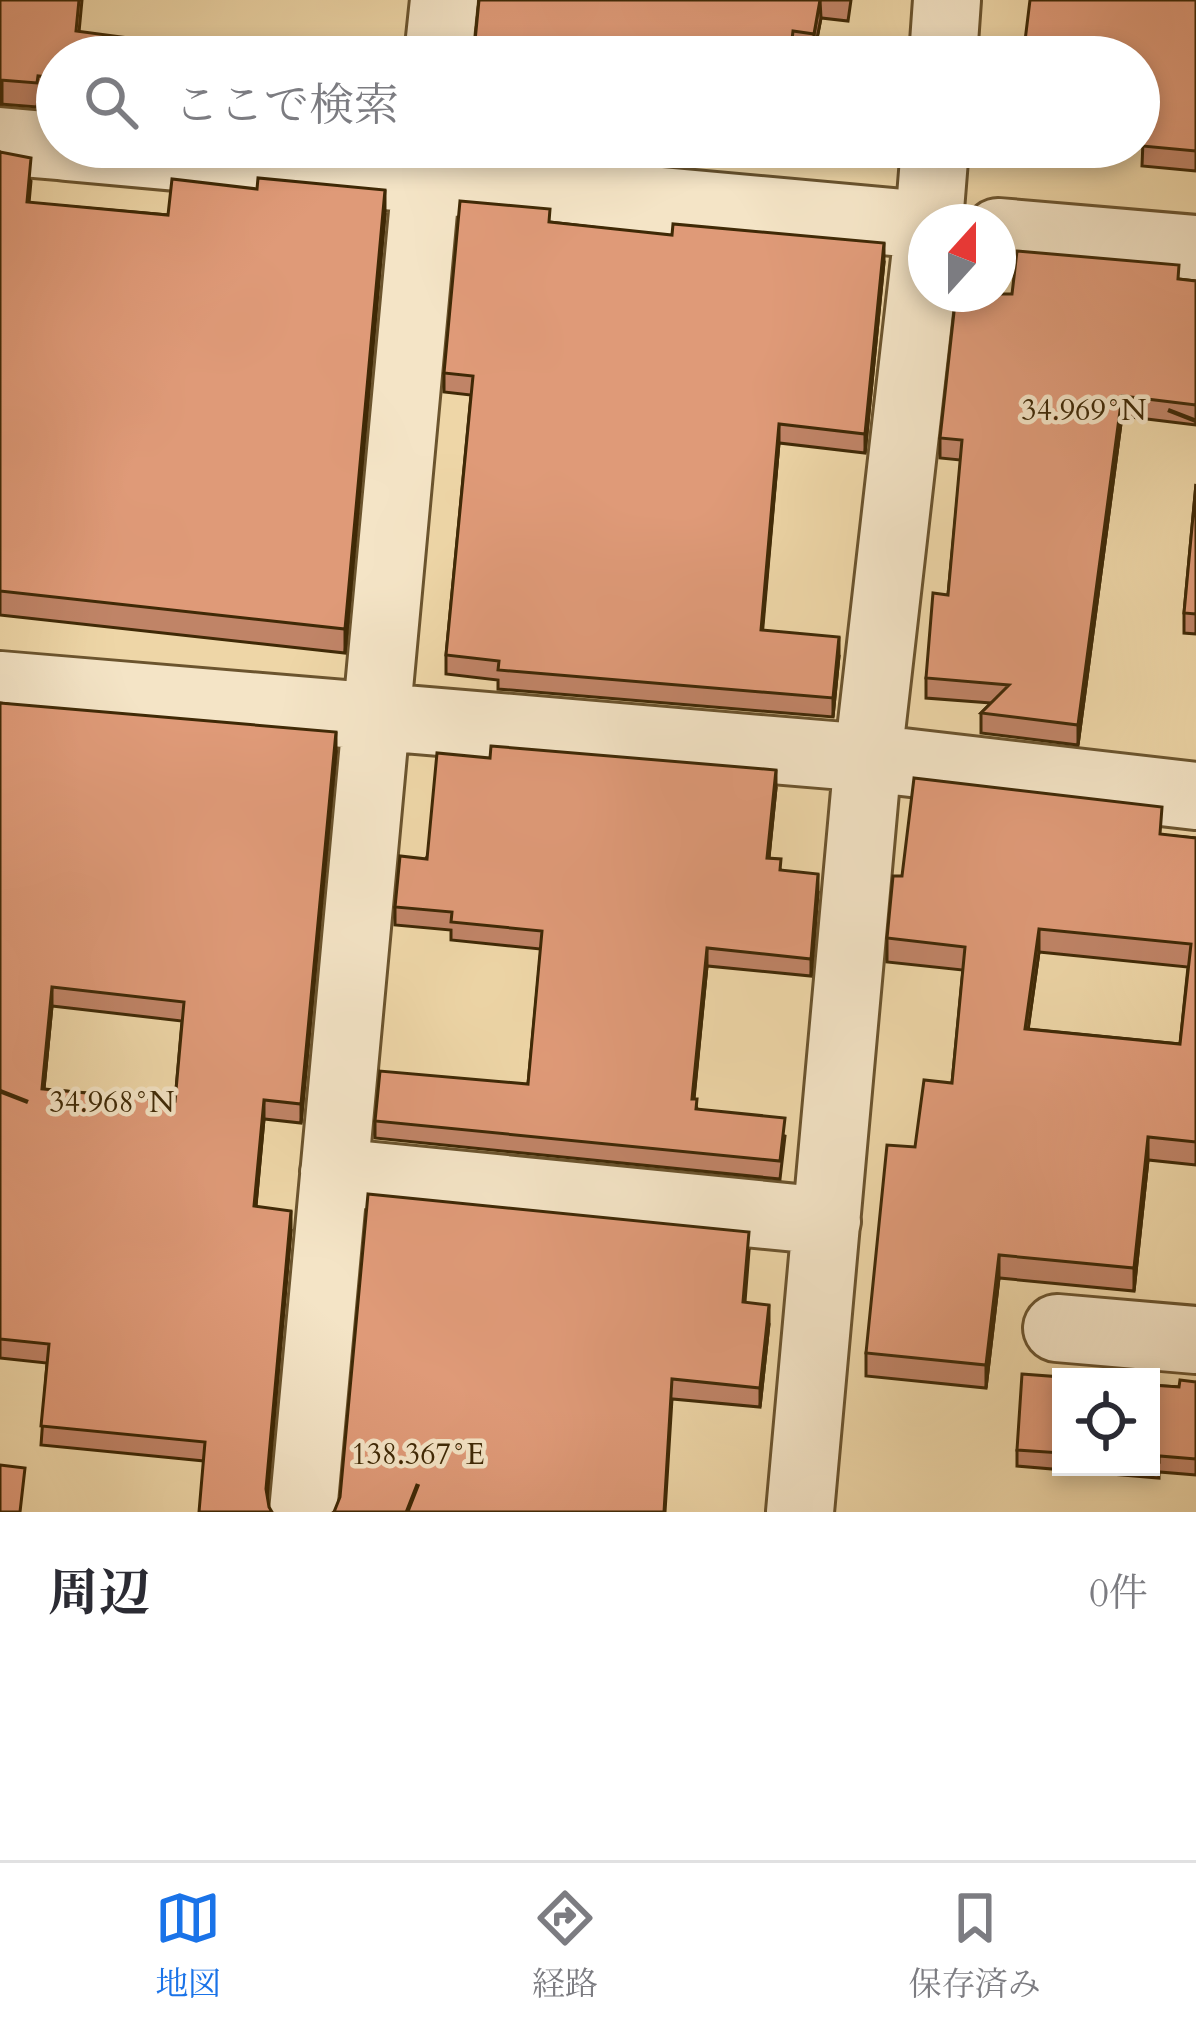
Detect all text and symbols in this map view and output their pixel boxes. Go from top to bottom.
search box [36,36,1160,168]
icon: search [78,69,144,135]
text: ここで検索 [174,75,399,136]
north arrow [908,204,1016,312]
text: 34.969°N [1021,390,1147,431]
text: 34.968°N [49,1082,175,1123]
map controls [1052,1368,1160,1476]
button: locate [1052,1368,1160,1476]
text: 138.367°E [351,1434,485,1475]
text: 周辺 [48,1559,150,1629]
text: 0件 [1089,1567,1148,1620]
tab: 地図 [155,1885,221,2007]
tab: 経路 [532,1885,598,2007]
tab: 保存済み [909,1885,1041,2007]

